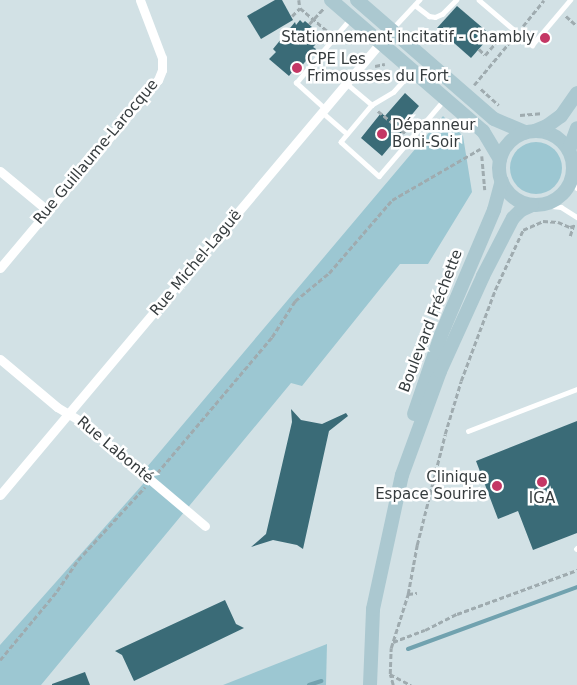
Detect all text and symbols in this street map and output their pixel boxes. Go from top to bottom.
place label: Stationnement incitatif - Chambly [281,29,535,47]
marker: Stationnement incitatif - Chambly [539,32,551,44]
place label: CPE Les Frimousses du Fort [307,50,449,85]
marker: CPE Les Frimousses du Fort [291,62,303,74]
street label: Rue Guillaume-Larocque [30,76,162,228]
place label: Dépanneur Boni-Soir [392,116,475,151]
marker: Dépanneur Boni-Soir [376,128,388,140]
street label: Rue Michel-Laguë [146,206,246,320]
street label: Boulevard Fréchette [396,247,466,395]
street label: Rue Labonté [73,413,157,487]
place label: Clinique Espace Sourire [375,468,487,503]
marker: IGA [536,476,548,488]
marker: Clinique Espace Sourire [491,480,503,492]
place label: IGA [529,490,555,508]

